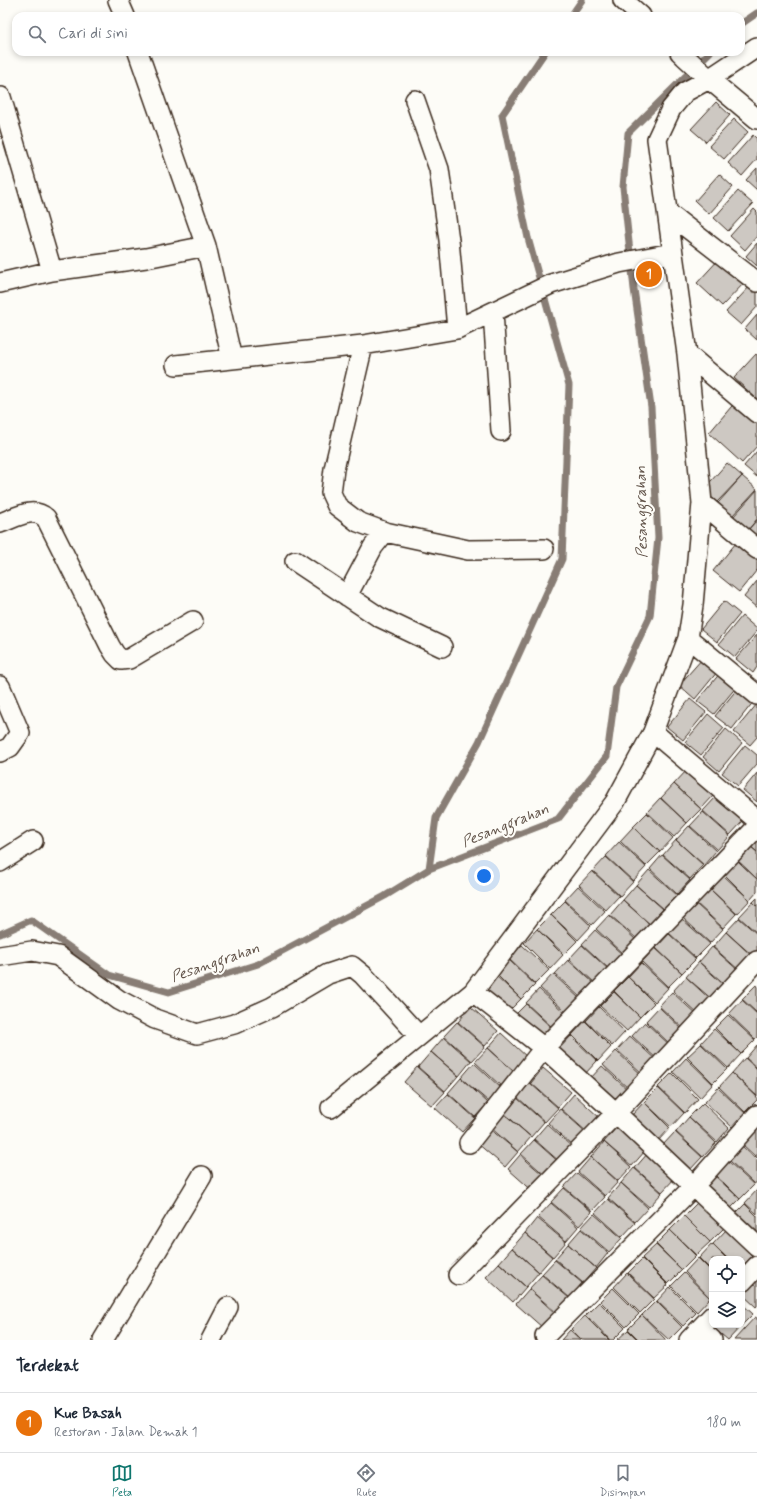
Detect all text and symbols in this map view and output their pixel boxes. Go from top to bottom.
search box [12,12,745,56]
icon: search [26,23,48,45]
text: Cari di sini [58,24,128,44]
pin: 1 [636,259,662,289]
water label: Pesanggrahan [631,466,655,558]
water label: Pesanggrahan [459,799,553,854]
your location [474,866,494,886]
water label: Pesanggrahan [169,938,263,989]
map controls [709,1256,745,1328]
button: locate [709,1256,745,1292]
button: layers [709,1292,745,1328]
text: Terdekat [16,1355,79,1377]
text: Kue Basah [54,1404,122,1424]
text: 1 [26,1414,32,1431]
text: 180 m [706,1414,741,1431]
text: Restoran · Jalan Demak 1 [54,1424,197,1441]
tab: Peta [111,1462,133,1500]
tab: Rute [355,1462,377,1500]
tab: Disimpan [600,1462,646,1500]

